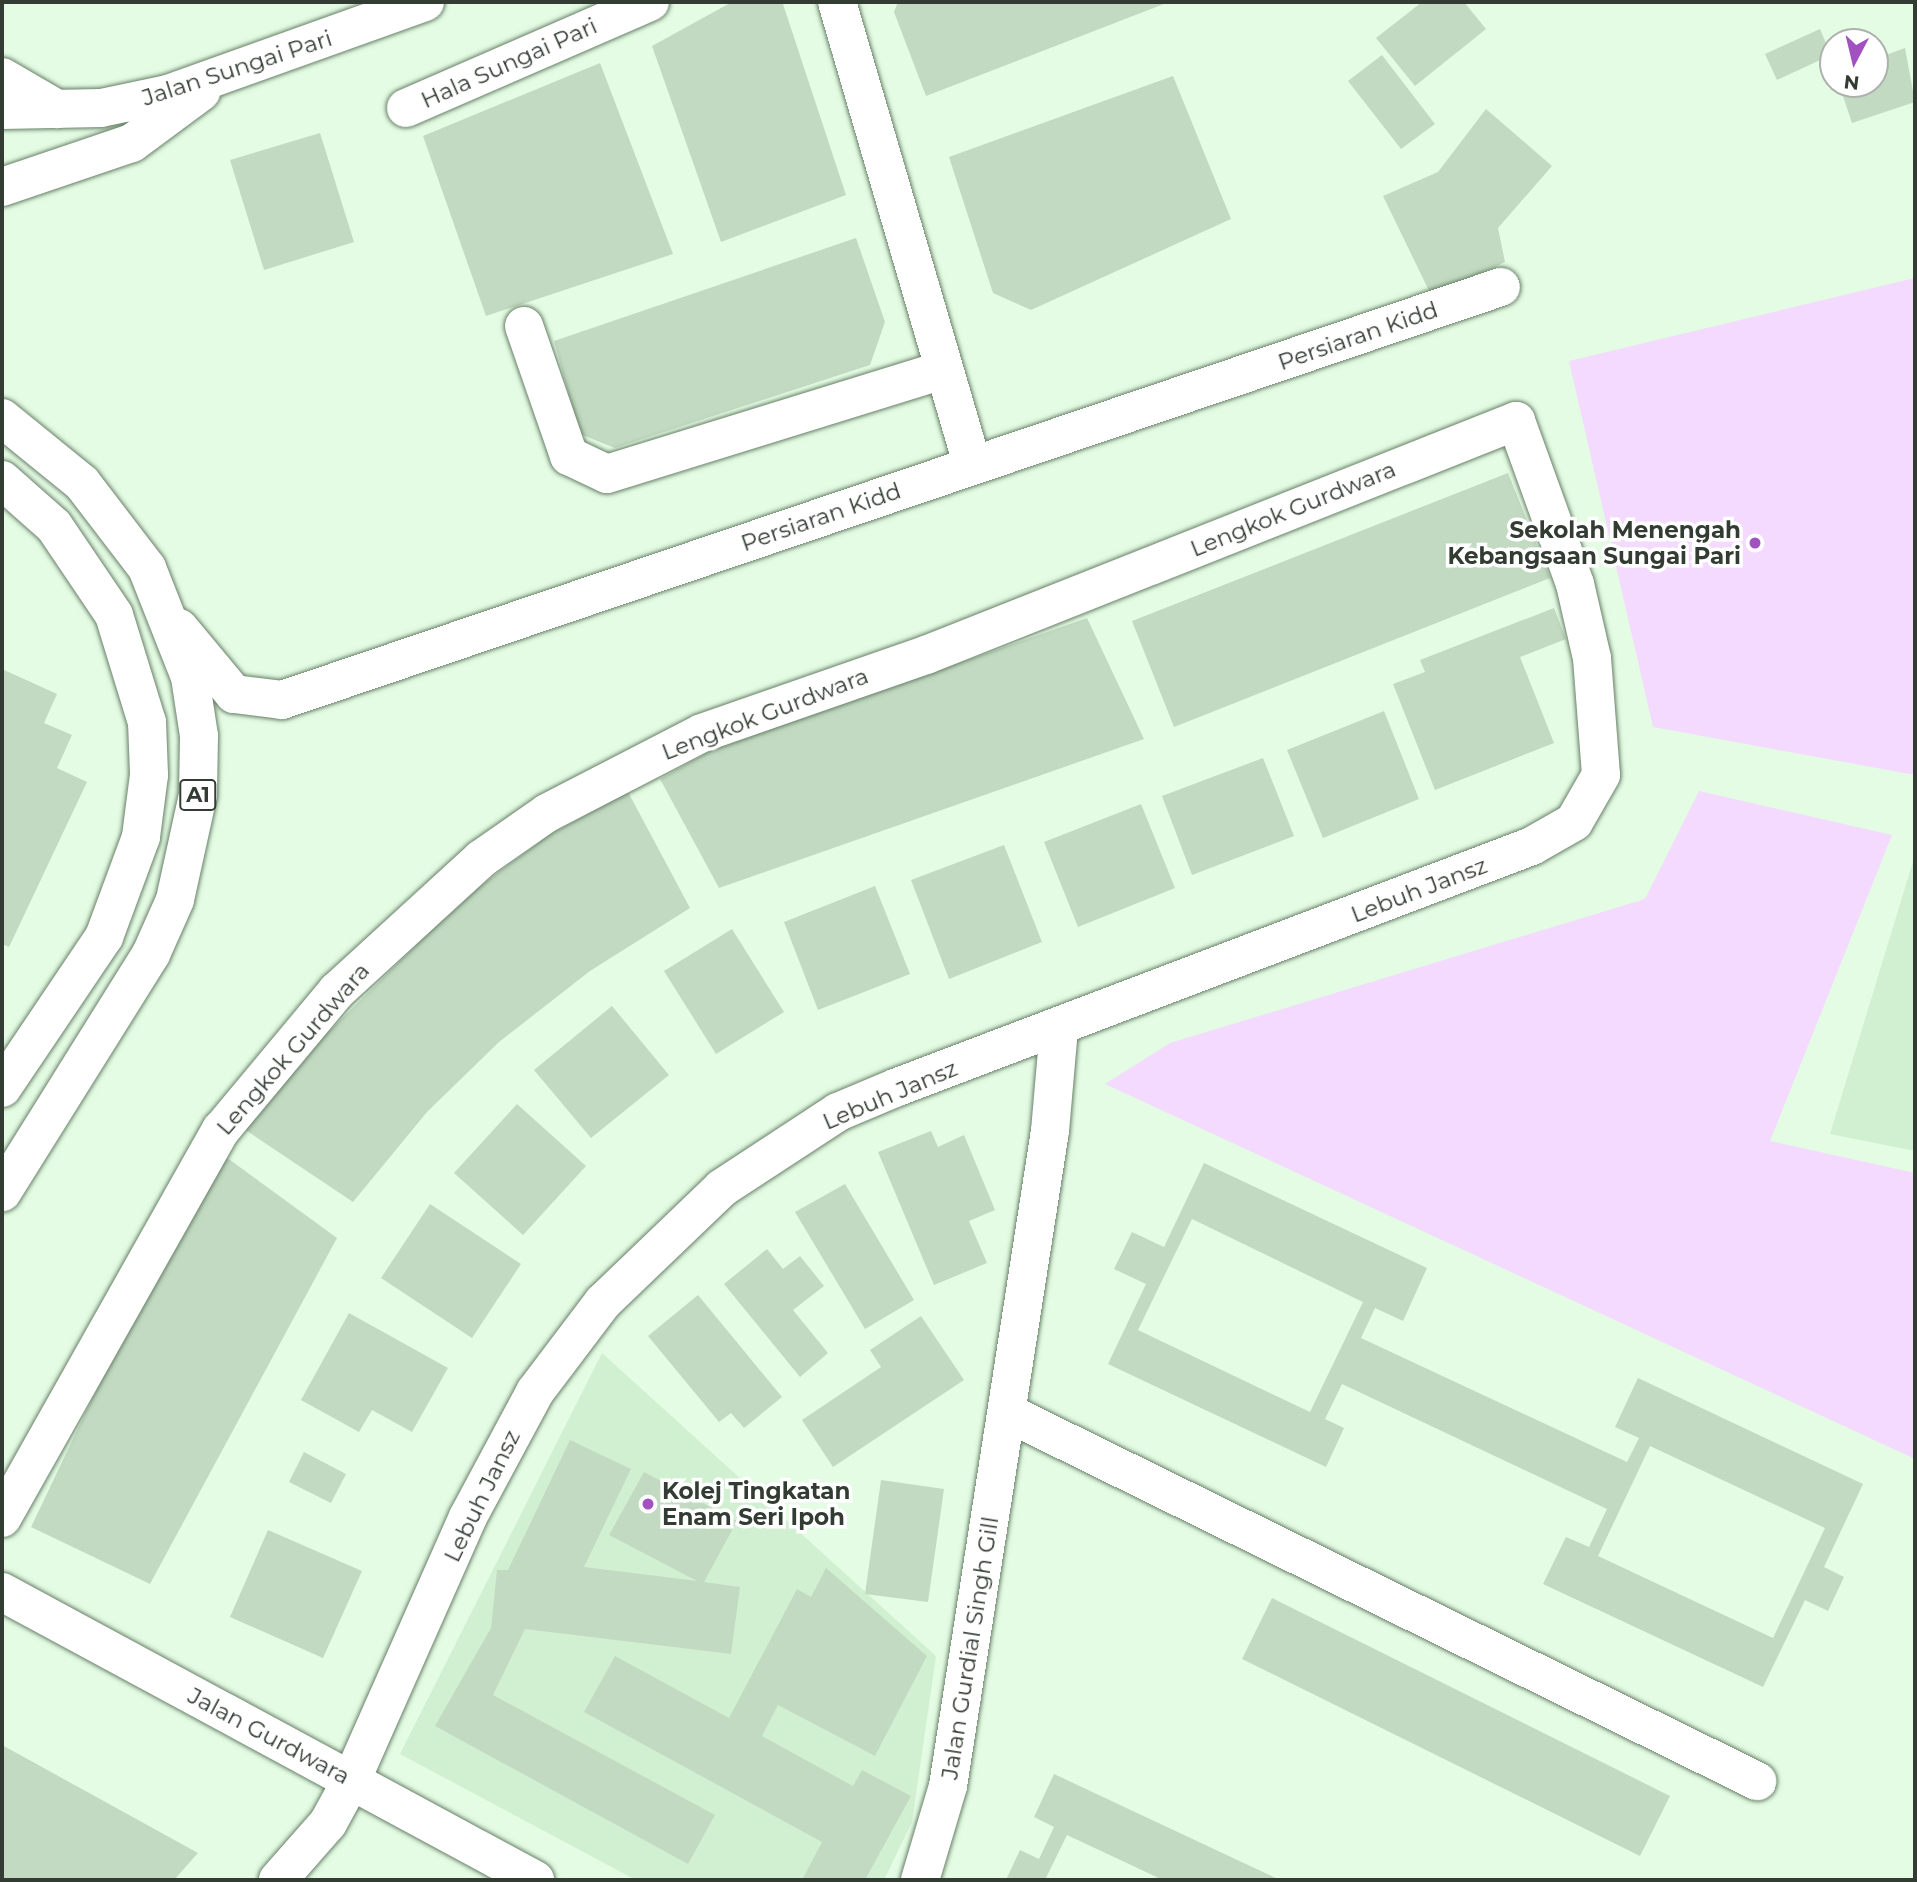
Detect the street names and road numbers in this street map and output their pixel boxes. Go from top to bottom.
street label: Hala Sungai Pari [417,12,601,114]
street label: Jalan Sungai Pari [139,24,335,112]
street label: Persiaran Kidd [1274,296,1442,376]
street label: Lengkok Gurdwara [1186,455,1400,563]
street label: Persiaran Kidd [737,477,905,557]
street label: Lengkok Gurdwara [658,662,872,766]
road number: A1 [179,778,217,812]
street label: Lebuh Jansz [1347,851,1491,929]
street label: Lengkok Gurdwara [211,957,375,1141]
street label: Lebuh Jansz [819,1054,961,1136]
street label: Lebuh Jansz [438,1425,526,1567]
street label: Jalan Gurdial Singh Gill [936,1515,1004,1781]
street label: Jalan Gurdwara [183,1682,355,1790]

